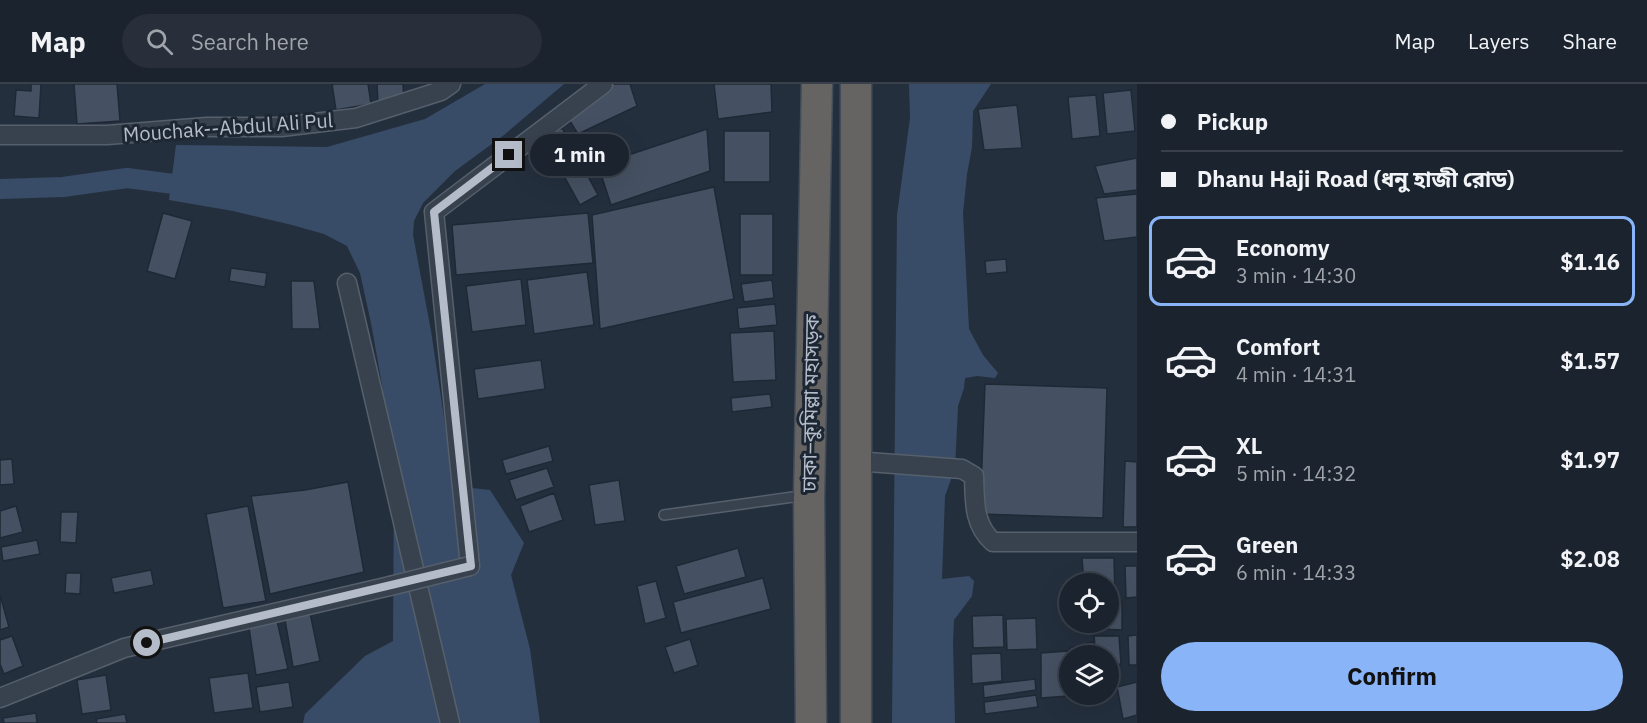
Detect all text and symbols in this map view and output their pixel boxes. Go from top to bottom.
search box [122,14,542,68]
text: Map [30,23,86,60]
icon: search [143,25,176,58]
text: Search here [191,27,309,56]
text: Map [1395,27,1435,55]
text: Layers [1468,27,1530,55]
text: Share [1563,27,1617,55]
street label: Mouchak--Abdul Ali Pul [122,106,334,148]
text: Pickup [1197,107,1268,136]
callout: 1 min [530,134,629,176]
route end [495,141,522,168]
text: 1 min [553,141,606,168]
text: Dhanu Haji Road (ধনু হাজী রোড) [1197,164,1514,193]
text: Economy [1236,233,1330,262]
icon: car [1164,234,1218,288]
text: $1.16 [1560,247,1620,276]
text: 3 min · 14:30 [1236,262,1356,289]
street label: ঢাকা–কুমিল্লা মহাসড়ক [795,313,825,493]
text: Comfort [1236,332,1320,361]
icon: car [1164,333,1218,387]
text: $1.57 [1560,346,1620,375]
text: 4 min · 14:31 [1236,361,1356,388]
text: XL [1236,431,1262,460]
icon: car [1164,432,1218,486]
text: $1.97 [1560,445,1620,474]
text: 5 min · 14:32 [1236,460,1356,487]
text: Green [1236,530,1298,559]
icon: car [1164,531,1218,585]
text: $2.08 [1560,544,1620,573]
text: 6 min · 14:33 [1236,559,1356,586]
map controls [1059,573,1119,705]
button: locate [1059,573,1119,633]
route start [133,629,160,656]
button: Confirm [1161,642,1623,711]
button: layers [1059,645,1119,705]

